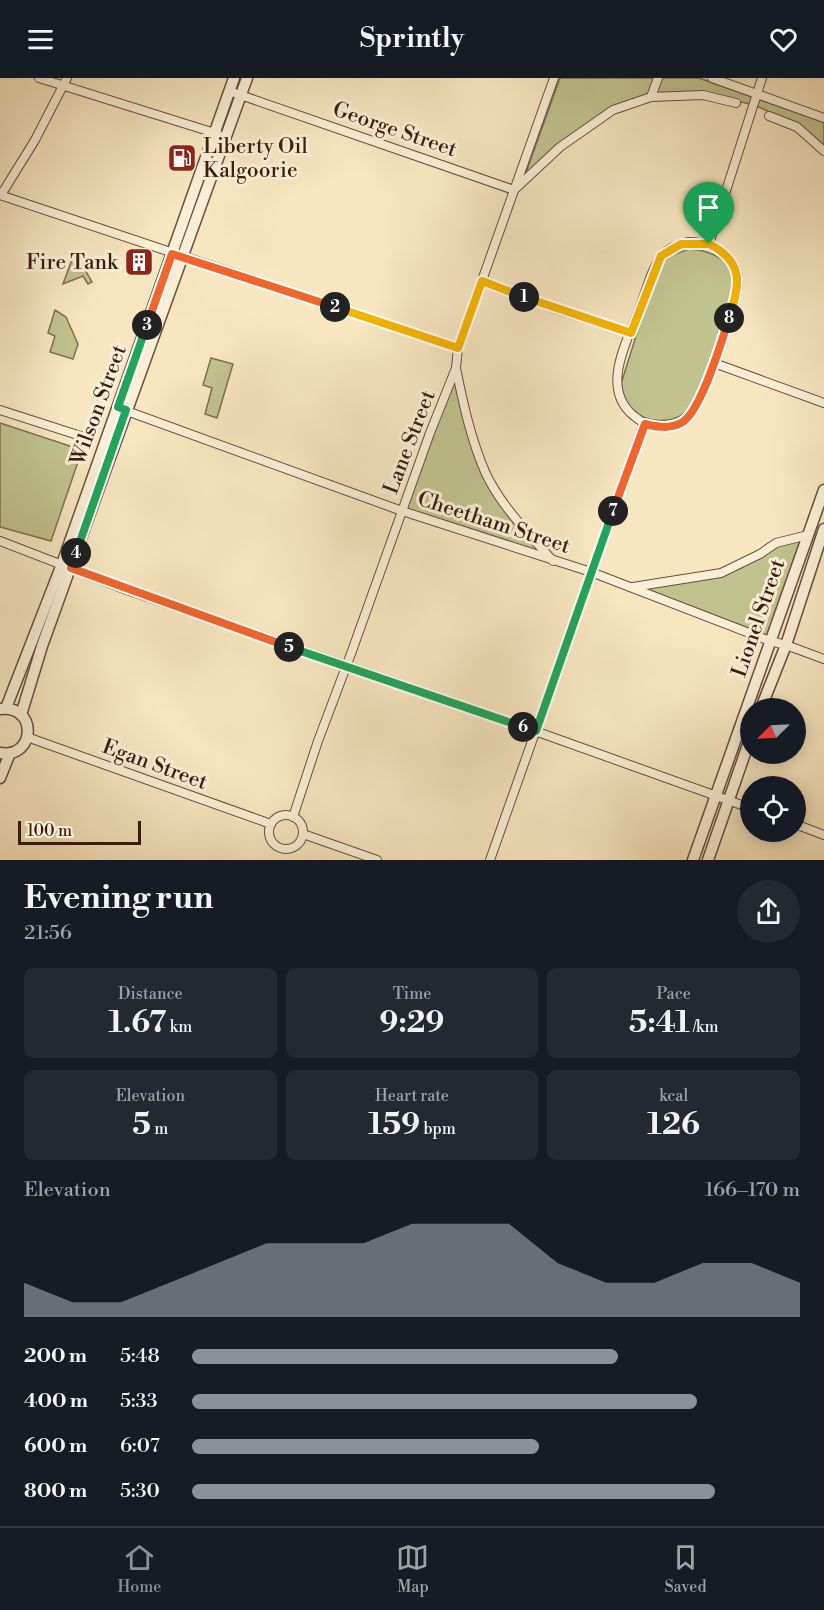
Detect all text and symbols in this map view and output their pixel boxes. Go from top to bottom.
text: Sprintly [360,22,464,56]
icon: menu [24,23,57,56]
icon: heart [767,23,800,56]
street label: George Street [329,97,461,163]
place label: Liberty Oil Kalgoorie [203,134,308,184]
fuel station icon: Liberty Oil Kalgoorie [166,142,198,174]
pin [683,182,734,244]
icon: arrive [692,191,725,224]
building icon: Fire Tank [123,246,155,278]
place label: Fire Tank [26,250,119,276]
pin: 1 [509,282,539,312]
text: 1 [520,287,528,307]
pin: 2 [320,292,350,322]
text: 2 [330,297,340,317]
pin: 8 [714,303,744,333]
text: 8 [724,308,734,328]
pin: 3 [132,310,162,340]
text: 3 [142,315,152,335]
street label: Wilson Street [65,341,133,470]
street label: Lane Street [378,386,442,498]
street label: Cheetham Street [414,486,574,560]
pin: 7 [598,496,628,526]
text: 7 [608,501,618,521]
pin: 4 [61,538,91,568]
text: 4 [71,543,81,563]
street label: Lionel Street [727,555,791,681]
pin: 5 [274,632,304,662]
text: 5 [284,637,294,657]
north arrow [740,698,806,764]
map controls [740,698,806,842]
pin: 6 [508,712,538,742]
text: 6 [518,717,528,737]
street label: Egan Street [99,734,211,796]
button: locate [740,776,806,842]
scale bar [18,818,141,845]
text: 100 m [27,821,72,841]
text: Evening run [24,878,213,919]
button: share [737,880,800,943]
text: 21:56 [24,921,72,946]
text: Distance [118,984,183,1004]
text: Time [393,984,431,1004]
text: Pace [656,984,691,1004]
text: 1.67 [108,1004,167,1042]
text: 9:29 [380,1004,444,1042]
text: 5:41 [629,1004,690,1042]
text: km [167,1017,192,1037]
text: /km [690,1017,719,1037]
text: Elevation [116,1086,185,1106]
text: Heart rate [375,1086,449,1106]
text: kcal [659,1086,688,1106]
text: 5 [132,1106,151,1144]
text: 159 [368,1106,420,1144]
text: 126 [647,1106,700,1144]
text: m [151,1119,168,1139]
text: bpm [420,1119,456,1139]
text: Elevation [24,1178,111,1203]
text: 166–170 m [705,1178,800,1203]
text: 200 m [24,1344,87,1369]
text: 5:48 [120,1344,160,1369]
text: 400 m [24,1389,88,1414]
text: 5:33 [120,1389,158,1414]
text: 600 m [24,1434,87,1459]
text: 6:07 [120,1434,160,1459]
text: 800 m [24,1479,87,1504]
text: 5:30 [120,1479,160,1504]
tab: Home [118,1541,161,1597]
tab: Map [396,1541,429,1597]
tab: Saved [664,1541,706,1597]

